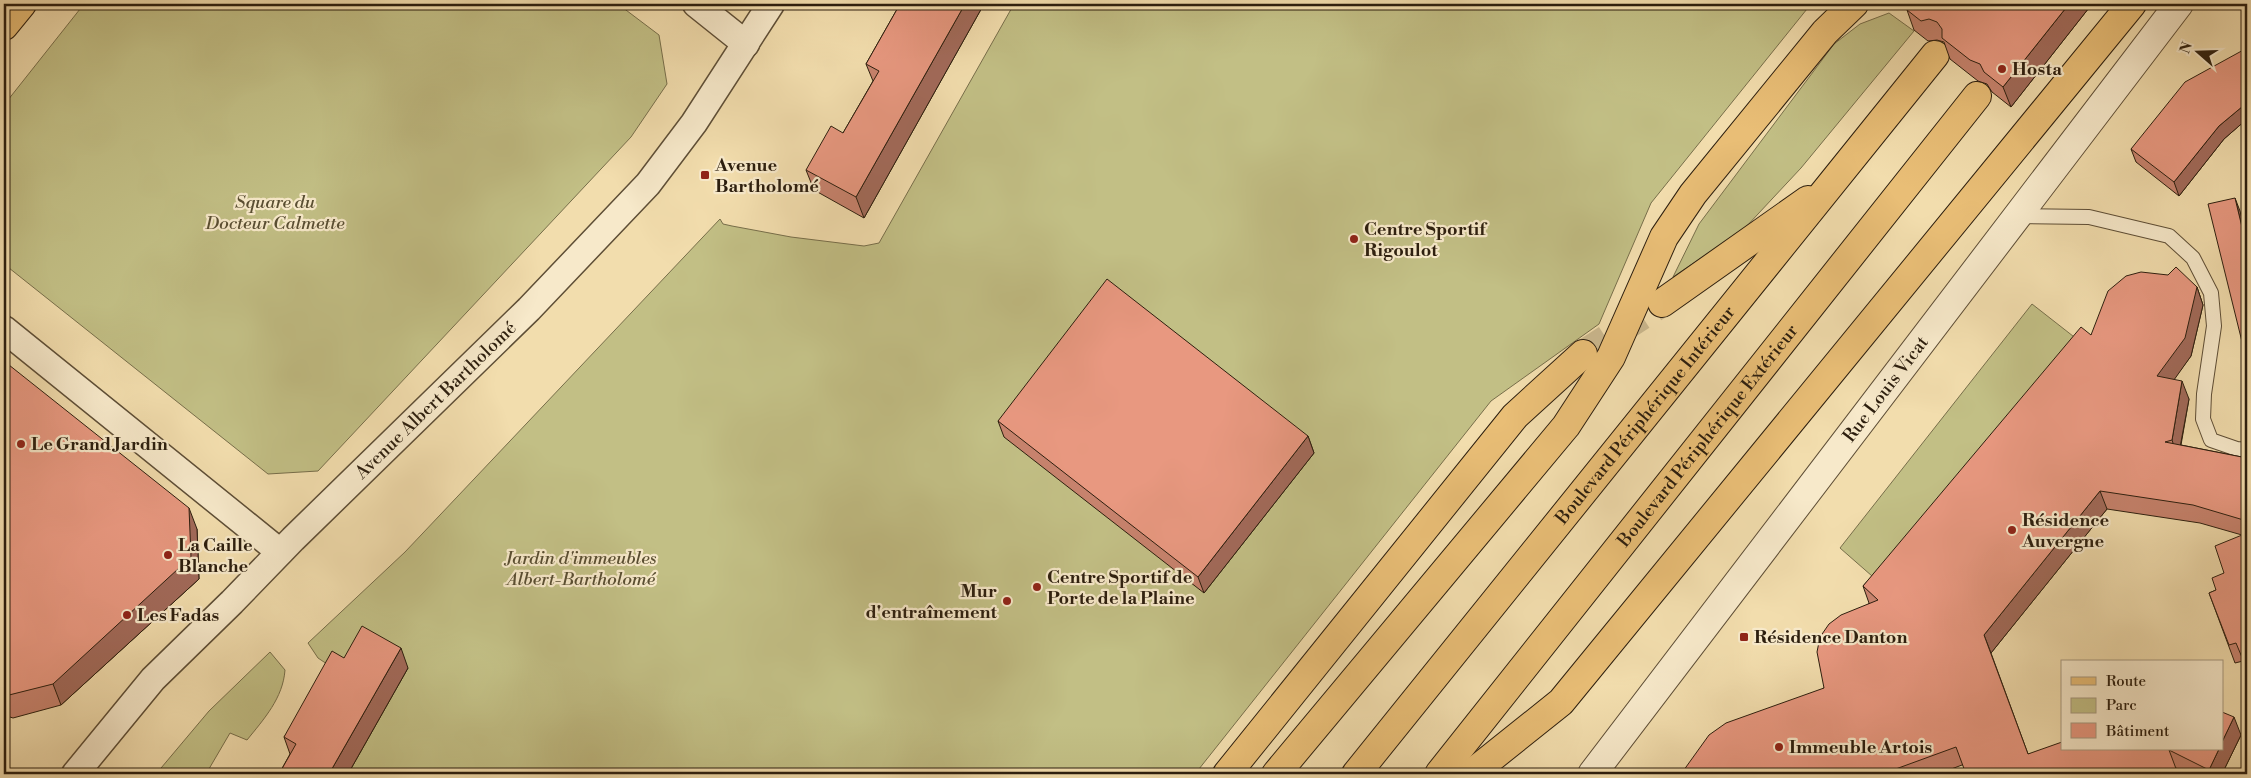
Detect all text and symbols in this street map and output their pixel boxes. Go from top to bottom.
north arrow [2174,28,2224,78]
text: N [2176,40,2197,56]
place label: Hosta [2012,58,2062,81]
marker: Hosta [1996,63,2008,75]
place label: Avenue Bartholomé [714,154,819,198]
marker: Avenue Bartholomé [699,169,711,181]
park label: Square du Docteur Calmette [204,191,345,235]
place label: Centre Sportif Rigoulot [1364,218,1488,262]
marker: Centre Sportif Rigoulot [1348,233,1360,245]
street label: Boulevard Périphérique Intérieur [1550,301,1740,530]
street label: Avenue Albert Bartholomé [349,316,521,484]
street label: Boulevard Périphérique Extérieur [1611,319,1803,552]
street label: Rue Louis Vicat [1838,331,1934,447]
place label: Le Grand Jardin [31,433,168,456]
marker: Le Grand Jardin [15,438,27,450]
place label: Résidence Auvergne [2021,509,2110,553]
marker: Résidence Auvergne [2006,524,2018,536]
place label: La Caille Blanche [178,534,253,578]
park label: Jardin d'immeubles Albert-Bartholomé [504,547,657,591]
marker: La Caille Blanche [162,549,174,561]
place label: Centre Sportif de Porte de la Plaine [1047,566,1195,610]
place label: Mur d'entraînement [866,580,998,624]
marker: Centre Sportif de Porte de la Plaine [1031,581,1043,593]
marker: Mur d'entraînement [1001,595,1013,607]
place label: Les Fadas [137,604,219,627]
marker: Les Fadas [121,609,133,621]
place label: Résidence Danton [1754,626,1907,649]
marker: Résidence Danton [1738,631,1750,643]
legend [2061,660,2224,750]
text: Route [2106,672,2146,691]
text: Parc [2106,696,2137,715]
text: Bâtiment [2105,722,2170,741]
place label: Immeuble Artois [1789,736,1932,759]
marker: Immeuble Artois [1773,741,1785,753]

